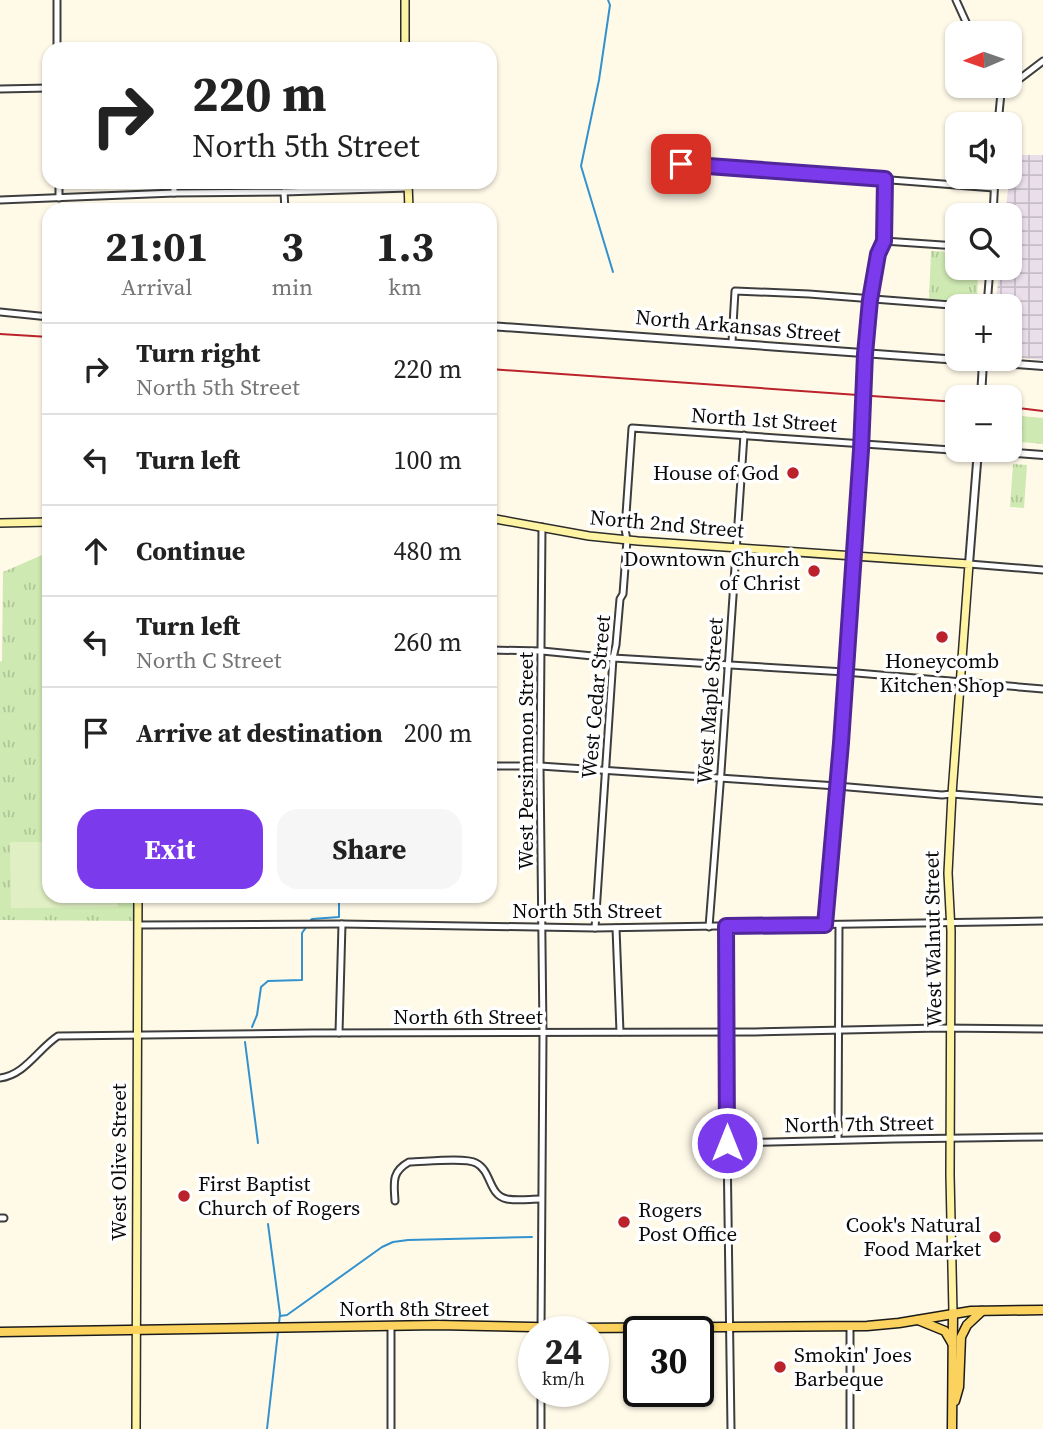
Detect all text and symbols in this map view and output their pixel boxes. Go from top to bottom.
north arrow [945,21,1022,98]
map controls [945,21,1022,462]
text: 220 m [192,60,327,127]
icon: right [77,70,168,161]
button: sound [945,112,1022,189]
text: North 5th Street [192,124,420,168]
pin [651,134,711,194]
icon: arrive [662,145,700,183]
button: search [945,203,1022,280]
text: 21:01 [105,217,209,275]
text: 3 [281,217,304,275]
text: 1.3 [376,217,434,275]
text: Arrival [121,271,192,303]
text: min [272,271,313,303]
text: km [388,271,422,303]
button: + [945,294,1022,371]
street label: North Arkansas Street [634,302,842,349]
text: Turn right [136,335,260,371]
icon: right [77,350,115,388]
text: 220 m [394,351,462,387]
text: North 5th Street [136,371,300,403]
button: − [945,385,1022,462]
street label: North 1st Street [690,400,838,439]
icon: left [77,441,115,479]
text: Turn left [136,442,240,478]
text: 100 m [394,442,462,478]
place label: House of God [653,458,779,487]
marker: House of God [785,465,801,481]
street label: North 2nd Street [589,502,746,545]
icon: ahead [77,532,115,570]
text: Continue [136,533,245,569]
text: 480 m [394,533,462,569]
place label: Downtown Church of Christ [624,544,800,597]
marker: Downtown Church of Christ [806,563,822,579]
text: Turn left [136,608,240,644]
street label: West Cedar Street [574,614,617,780]
street label: West Maple Street [689,616,730,785]
icon: left [77,623,115,661]
text: 260 m [394,624,462,660]
marker: Honeycomb Kitchen Shop [934,629,950,645]
text: North C Street [136,644,281,676]
place label: Honeycomb Kitchen Shop [880,646,1004,699]
street label: West Persimmon Street [511,652,540,870]
icon: arrive [77,714,115,752]
text: Arrive at destination [136,715,383,751]
text: 200 m [404,715,472,751]
button: Exit [77,809,263,889]
button: Share [277,809,462,889]
street label: West Walnut Street [916,851,949,1027]
street label: North 5th Street [512,896,662,925]
street label: North 6th Street [393,1002,543,1031]
street label: West Olive Street [104,1083,133,1241]
position arrow [690,1106,764,1180]
street label: North 7th Street [784,1108,934,1139]
place label: First Baptist Church of Rogers [198,1169,360,1222]
marker: First Baptist Church of Rogers [176,1188,192,1204]
place label: Rogers Post Office [638,1195,737,1248]
place label: Cook's Natural Food Market [846,1210,981,1263]
marker: Rogers Post Office [616,1214,632,1230]
marker: Cook's Natural Food Market [987,1229,1003,1245]
street label: North 8th Street [339,1294,489,1323]
speed limit sign: 30 [623,1316,714,1407]
text: 24 [545,1328,582,1376]
place label: Smokin' Joes Barbeque [794,1340,912,1393]
marker: Smokin' Joes Barbeque [772,1359,788,1375]
text: km/h [542,1366,585,1391]

